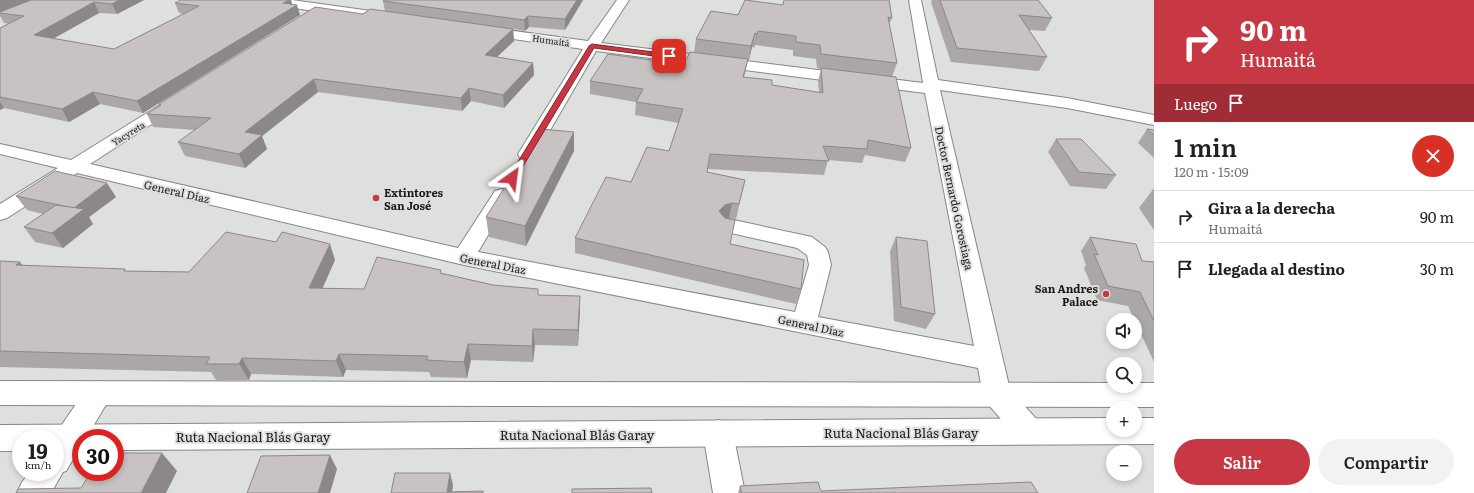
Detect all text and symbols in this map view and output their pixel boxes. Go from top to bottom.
text: 90 m [1240,8,1307,50]
icon: right [1174,16,1226,68]
street label: Humaitá [531,30,571,50]
pin [652,39,686,73]
icon: arrive [658,45,680,67]
text: Humaitá [1240,46,1316,73]
text: Luego [1174,92,1217,115]
icon: arrive [1225,92,1247,114]
street label: Yacyreta [109,117,148,149]
street label: Doctor Bernardo Gorostiaga [932,125,978,272]
text: 1 min [1174,129,1237,164]
button: close [1412,135,1454,177]
position arrow [491,157,533,199]
text: 120 m · 15:09 [1174,162,1249,181]
street label: General Díaz [143,176,212,206]
place label: Extintores San José [384,184,444,213]
marker: Extintores San José [371,193,381,203]
text: Gira a la derecha [1208,196,1335,219]
text: 90 m [1420,205,1454,228]
icon: right [1174,206,1196,228]
text: Humaitá [1208,219,1263,238]
street label: General Díaz [459,249,528,277]
text: Llegada al destino [1208,257,1345,280]
text: 30 m [1420,257,1454,280]
icon: arrive [1174,258,1196,280]
place label: San Andres Palace [1035,280,1099,309]
marker: San Andres Palace [1101,289,1111,299]
street label: General Díaz [777,310,846,340]
map controls [1106,313,1142,481]
button: sound [1106,313,1142,349]
button: search [1106,357,1142,393]
button: + [1106,401,1142,437]
street label: Ruta Nacional Blás Garay [824,423,979,442]
street label: Ruta Nacional Blás Garay [500,425,655,444]
street label: Ruta Nacional Blás Garay [176,427,331,446]
speed limit sign: 30 [72,429,124,481]
text: 19 [28,435,48,465]
button: Salir [1174,439,1310,485]
button: Compartir [1318,439,1454,485]
button: − [1106,445,1142,481]
text: km/h [25,457,51,472]

